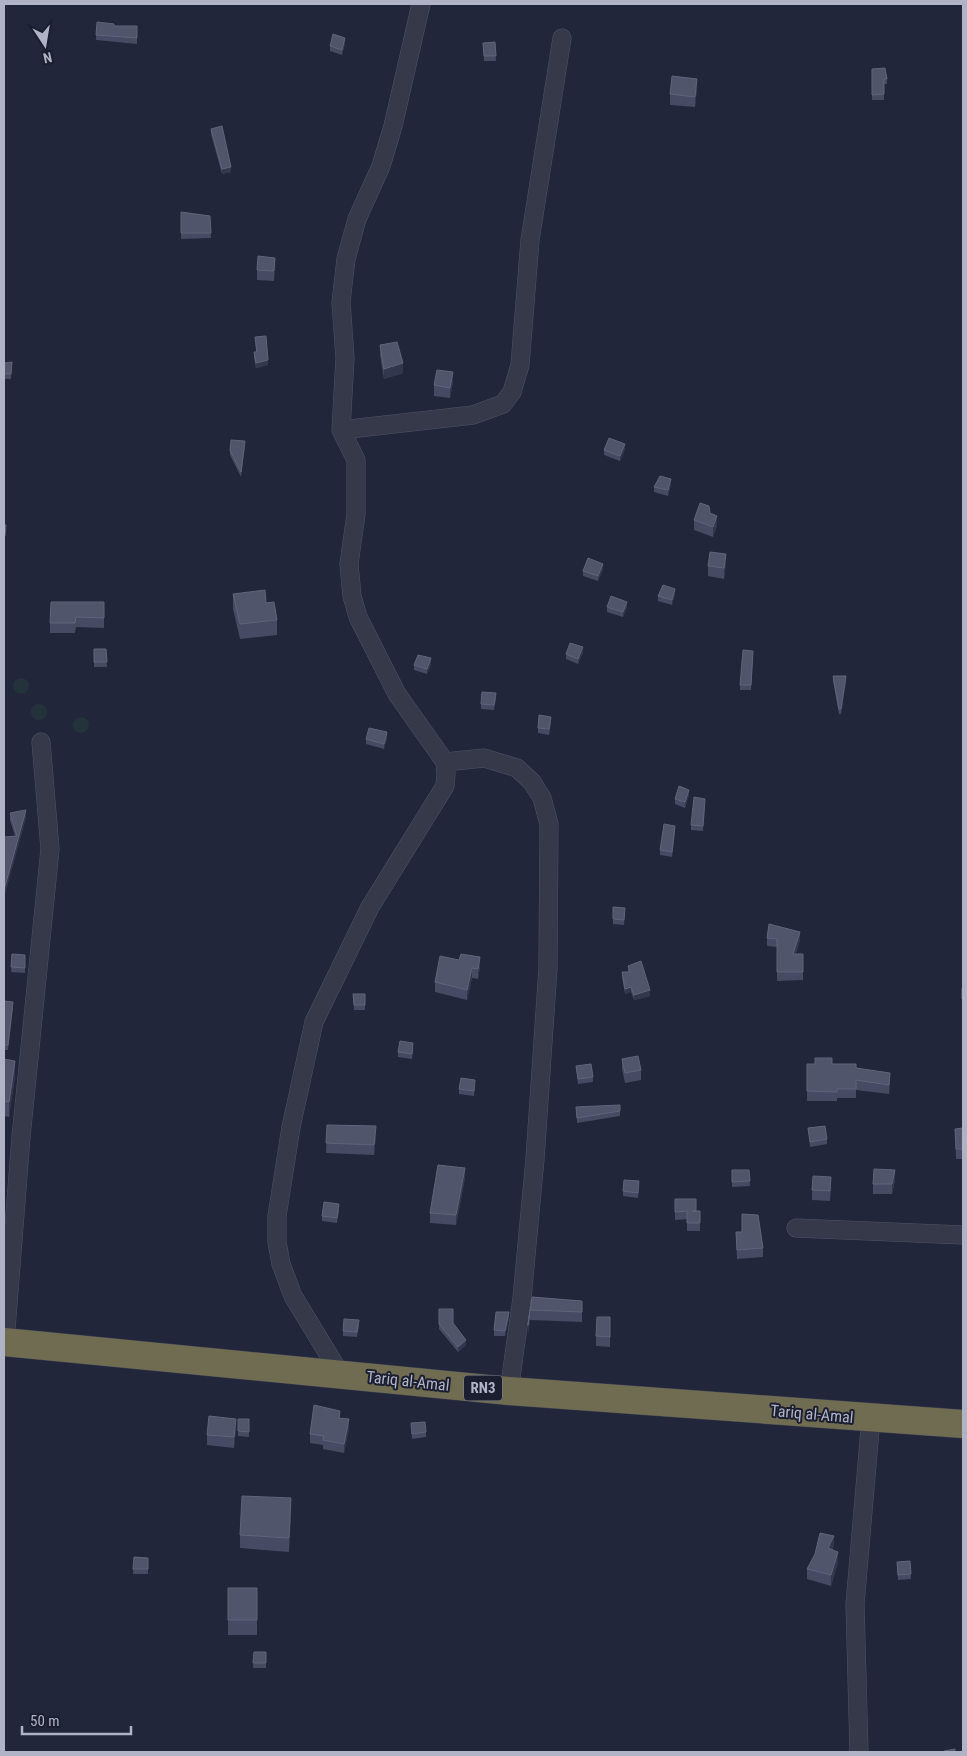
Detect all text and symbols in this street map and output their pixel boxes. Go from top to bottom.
north arrow [20,20,70,70]
text: N [42,49,54,66]
street label: Tariq al-Amal [366,1367,450,1395]
road number: RN3 [464,1376,502,1400]
street label: Tariq al-Amal [770,1401,854,1427]
scale bar [22,1704,131,1736]
text: 50 m [30,1712,60,1730]

